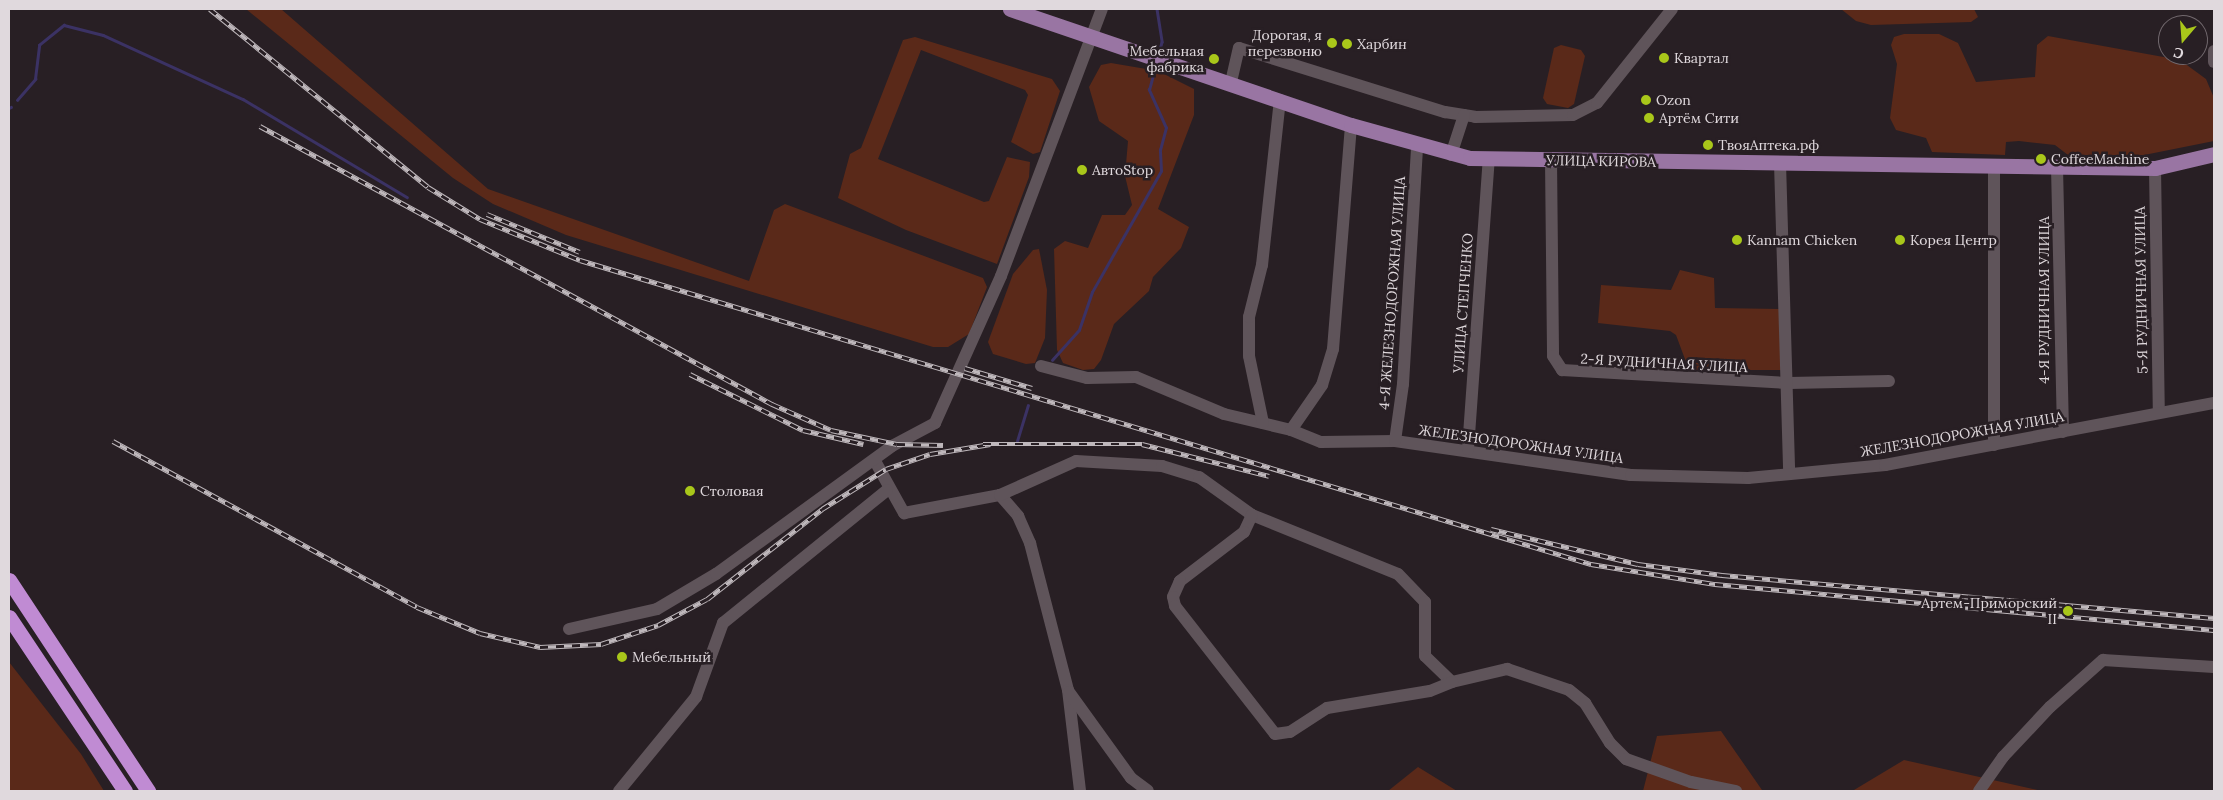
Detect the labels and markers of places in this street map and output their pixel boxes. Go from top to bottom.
place label: Дорогая, я перезвоню [1248,27,1322,59]
place label: Харбин [1357,36,1407,52]
marker: Дорогая, я перезвоню [1326,37,1338,49]
marker: Харбин [1341,38,1353,50]
place label: Мебельная фабрика [1129,43,1204,75]
place label: Квартал [1674,50,1729,66]
marker: Квартал [1658,52,1670,64]
marker: Мебельная фабрика [1208,53,1220,65]
place label: Ozon [1656,92,1691,108]
marker: Ozon [1640,94,1652,106]
place label: Артём Сити [1659,110,1739,126]
marker: Артём Сити [1643,112,1655,124]
place label: ТвояАптека.рф [1718,137,1819,153]
marker: ТвояАптека.рф [1702,139,1714,151]
place label: CoffeeMachine [2051,151,2149,167]
marker: CoffeeMachine [2035,153,2047,165]
place label: АвтоStop [1092,162,1153,178]
marker: АвтоStop [1076,164,1088,176]
place label: Kannam Chicken [1747,232,1857,248]
place label: Корея Центр [1910,232,1997,248]
marker: Kannam Chicken [1731,234,1743,246]
marker: Корея Центр [1894,234,1906,246]
place label: Столовая [700,483,764,499]
marker: Столовая [684,485,696,497]
place label: Артем-Приморский II [1921,595,2057,628]
marker: Артем-Приморский II [2061,604,2075,618]
place label: Мебельный [632,649,711,665]
marker: Мебельный [616,651,628,663]

